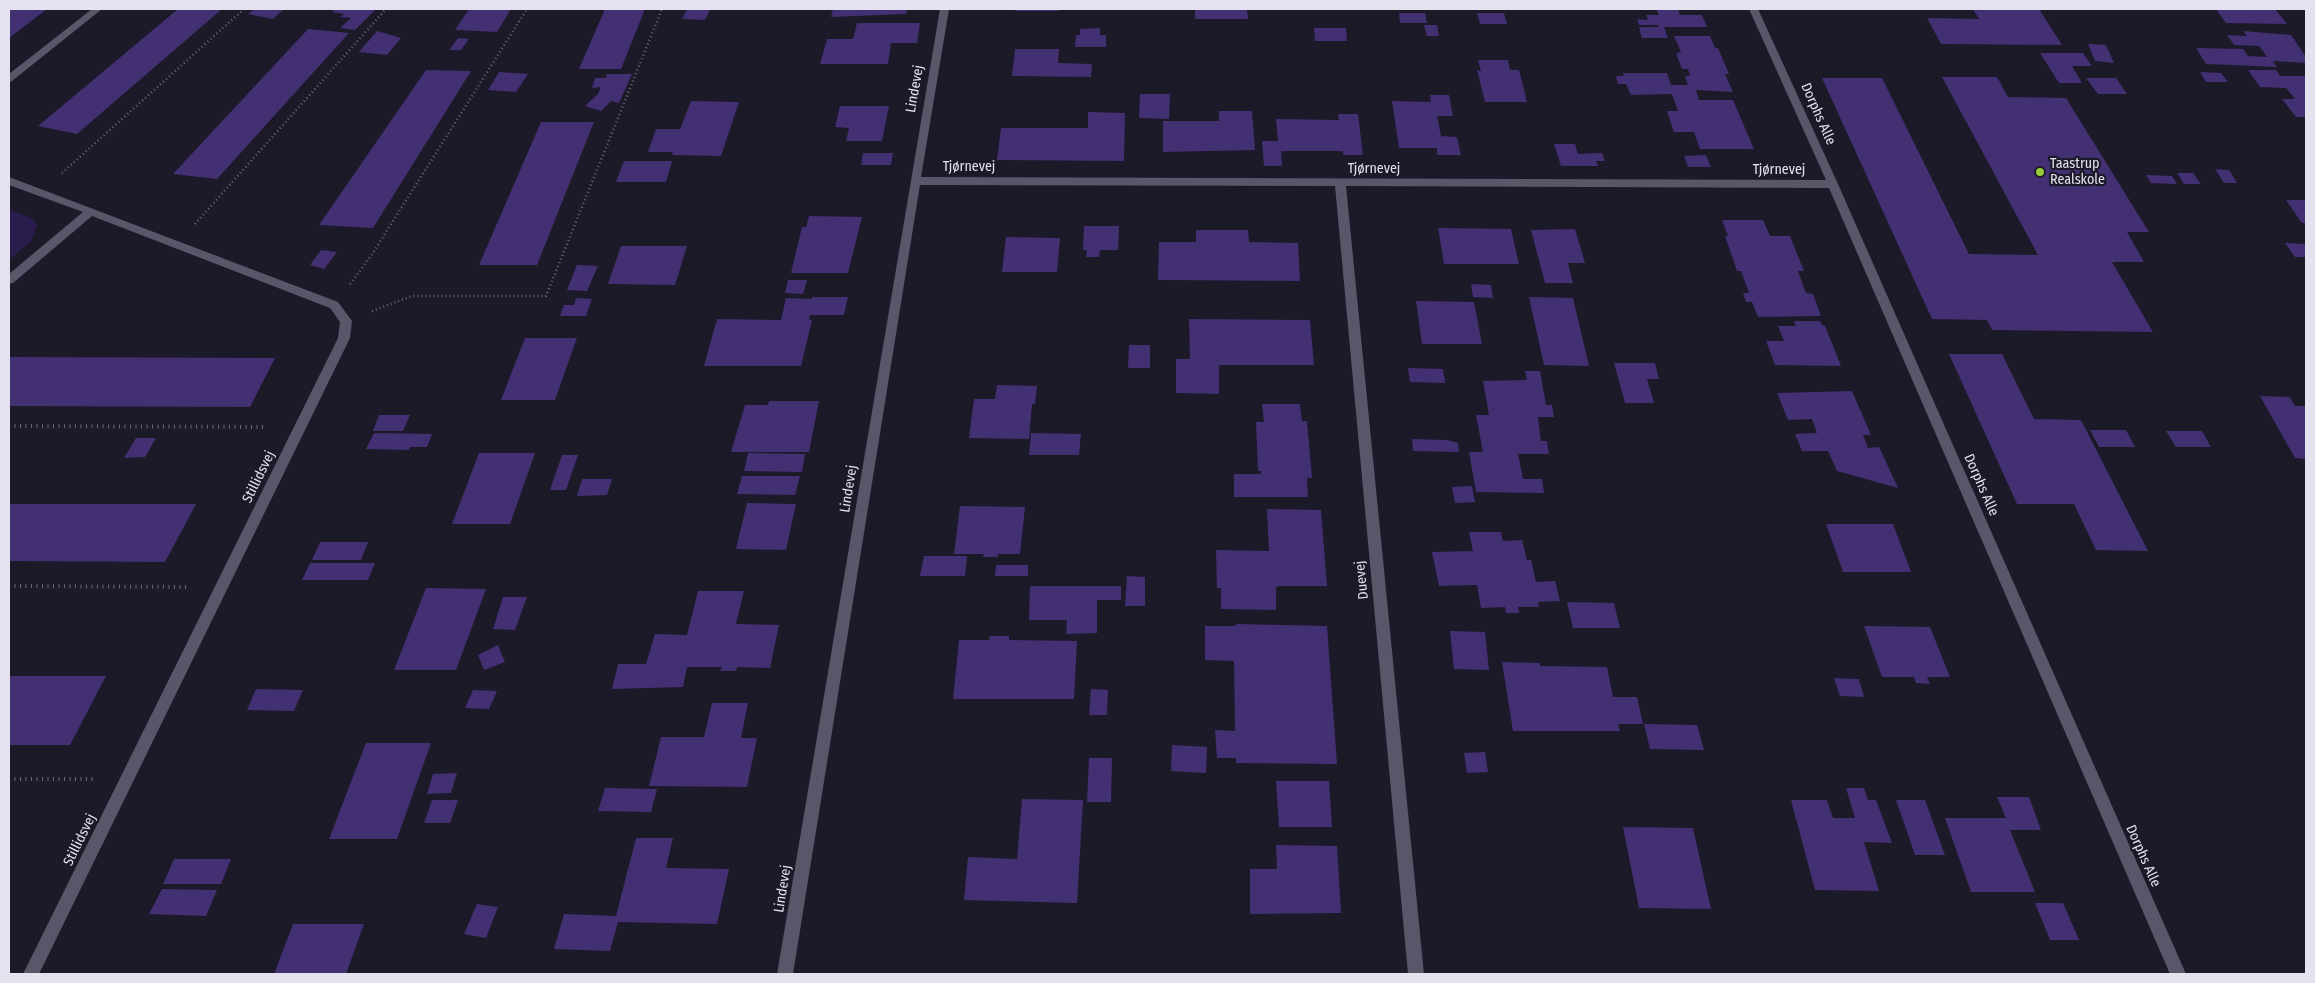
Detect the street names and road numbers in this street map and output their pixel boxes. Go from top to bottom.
street label: Lindevej [903,64,927,114]
street label: Dorphs Alle [1797,80,1839,148]
street label: Tjørnevej [943,159,995,175]
street label: Tjørnevej [1348,161,1400,177]
street label: Tjørnevej [1753,162,1805,178]
street label: Stillidsvej [239,448,279,506]
street label: Dorphs Alle [1960,451,2002,519]
street label: Lindevej [837,464,861,514]
street label: Duevej [1352,560,1372,600]
street label: Stillidsvej [60,811,100,869]
street label: Dorphs Alle [2122,822,2164,890]
street label: Lindevej [771,864,795,914]

